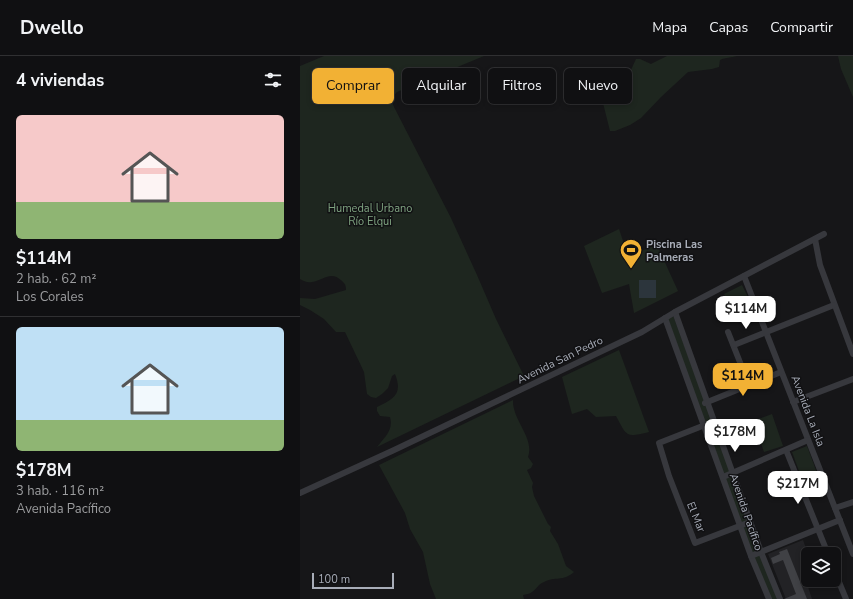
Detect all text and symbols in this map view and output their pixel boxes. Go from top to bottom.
text: Dwello [20,15,84,41]
text: Mapa [652,18,687,37]
text: Capas [709,18,748,37]
text: Compartir [770,18,833,37]
chip: Comprar [312,68,394,104]
chip: Alquilar [402,68,480,104]
chip: Filtros [488,68,556,104]
chip: Nuevo [564,68,632,104]
text: 4 viviendas [16,69,104,92]
icon: filters [262,69,284,91]
icon: home [114,141,186,213]
park label: Humedal Urbano Río Elqui [328,201,412,229]
sports icon: Piscina Las Palmeras [618,237,644,270]
place label: Piscina Las Palmeras [646,237,702,265]
text: $114M [16,247,72,270]
text: 2 hab. · 62 m² [16,270,96,288]
text: Los Corales [16,288,84,306]
pin: $114M [718,296,774,330]
text: $114M [725,300,767,318]
street label: Avenida San Pedro [515,333,605,387]
icon: home [114,353,186,425]
pin: $114M [715,363,771,397]
text: $114M [722,367,764,385]
street label: Avenida La Isla [788,373,828,449]
pin: $178M [707,419,763,453]
text: $178M [714,423,756,441]
text: $178M [16,459,72,482]
pin: $217M [770,471,826,505]
street label: Avenida Pacífico [726,472,766,552]
text: $217M [777,475,819,493]
text: 3 hab. · 116 m² [16,482,104,500]
text: Avenida Pacífico [16,500,111,518]
street label: El Mar [683,500,709,535]
map controls [801,547,841,587]
button: layers [801,547,841,587]
scale bar [312,571,394,590]
text: 100 m [318,572,350,587]

